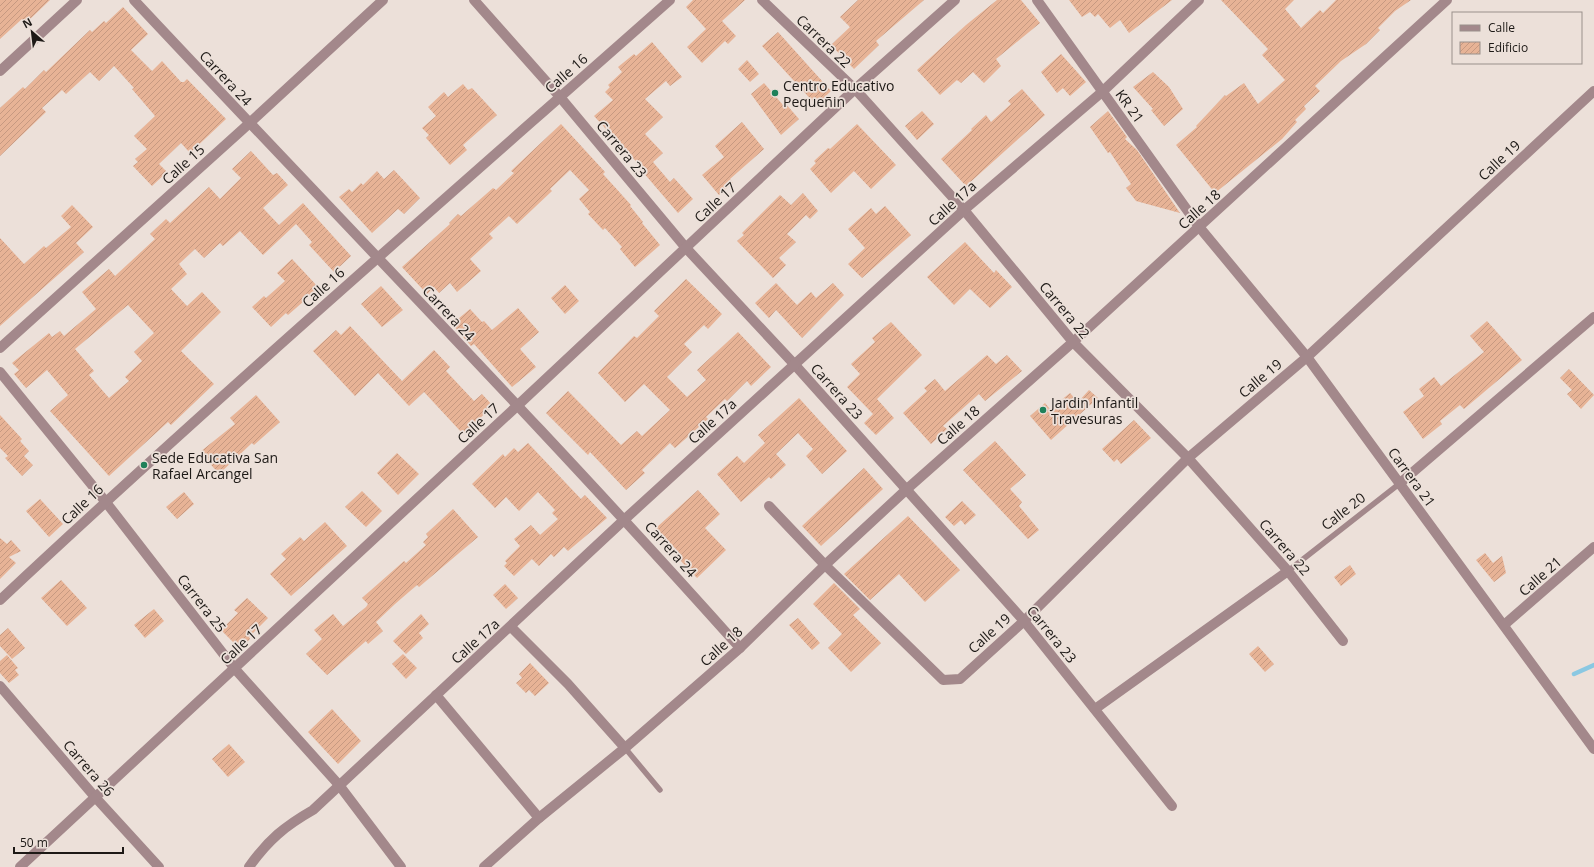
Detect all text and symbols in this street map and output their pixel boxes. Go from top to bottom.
street label: Carrera 22 [793,10,855,72]
north arrow [12,12,52,52]
legend [1452,12,1582,64]
text: N [20,14,35,31]
text: Calle [1488,19,1515,36]
text: Edificio [1488,39,1528,56]
street label: Carrera 24 [196,46,256,110]
street label: Calle 16 [540,49,592,97]
place label: Centro Educativo Pequeñin [783,76,894,111]
street label: KR 21 [1111,86,1149,126]
marker: Centro Educativo Pequeñin [770,88,780,98]
street label: Carrera 23 [593,116,651,182]
street label: Calle 19 [1474,136,1524,184]
street label: Calle 15 [158,140,208,188]
street label: Calle 17a [924,176,980,230]
street label: Calle 17 [690,178,740,226]
street label: Calle 18 [1174,185,1224,233]
street label: Calle 16 [298,263,348,311]
street label: Carrera 22 [1036,277,1094,343]
street label: Carrera 24 [419,281,479,345]
street label: Calle 19 [1234,354,1286,402]
street label: Carrera 23 [807,359,867,423]
place label: Jardin Infantil Travesuras [1049,393,1138,428]
street label: Calle 17a [684,394,740,448]
street label: Calle 17 [453,399,503,447]
street label: Calle 18 [932,401,984,449]
marker: Jardin Infantil Travesuras [1038,405,1048,415]
street label: Carrera 21 [1384,443,1440,511]
place label: Sede Educativa San Rafael Arcangel [152,448,278,483]
marker: Sede Educativa San Rafael Arcangel [139,460,149,470]
street label: Calle 16 [57,480,107,528]
street label: Calle 20 [1317,488,1369,534]
street label: Carrera 22 [1255,515,1315,579]
street label: Carrera 24 [641,517,701,581]
street label: Calle 21 [1514,552,1566,600]
street label: Carrera 25 [173,570,231,636]
street label: Carrera 23 [1023,601,1081,667]
street label: Calle 19 [964,609,1014,657]
street label: Calle 17a [447,614,503,668]
street label: Calle 17 [216,620,266,668]
street label: Calle 18 [696,622,746,670]
street label: Carrera 26 [59,736,119,800]
scale bar [14,829,123,855]
text: 50 m [20,834,48,851]

